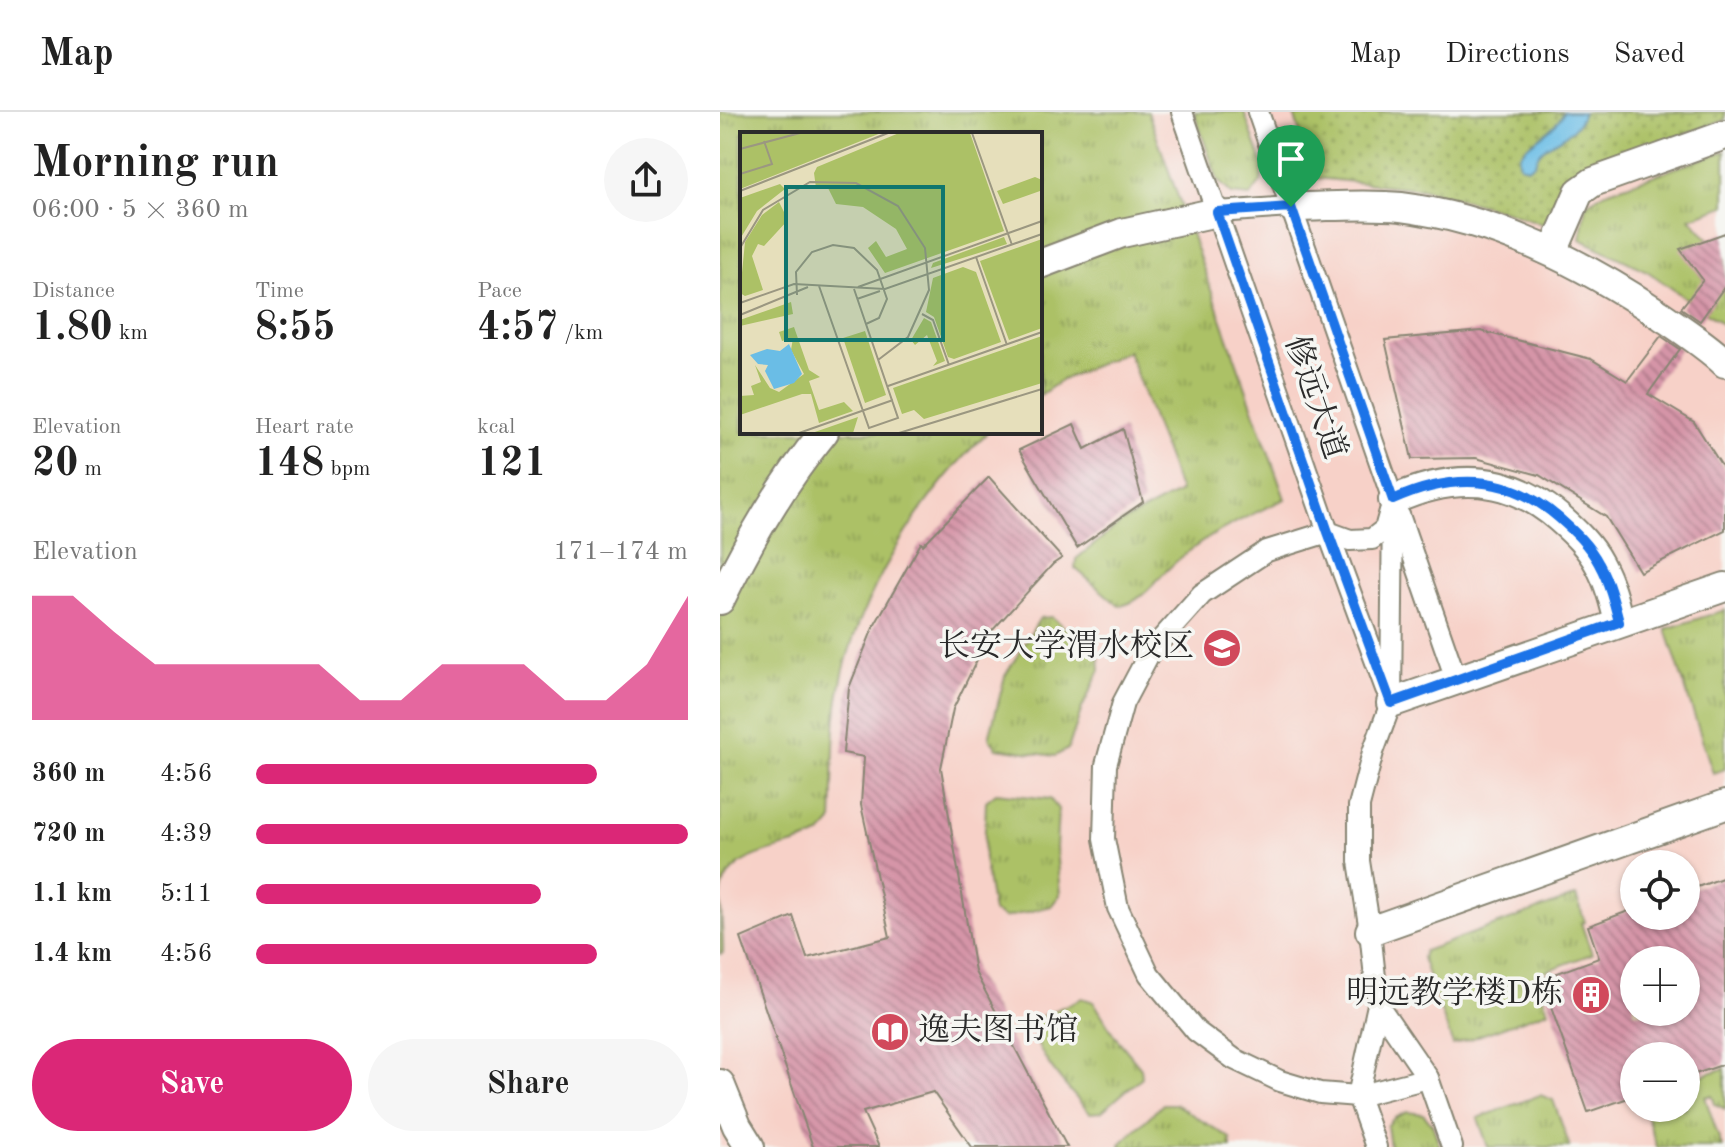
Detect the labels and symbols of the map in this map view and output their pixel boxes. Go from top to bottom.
pin [1257,125,1325,207]
inset map [740,132,1042,434]
street label: 修远大道 [1278,331,1353,464]
school or university icon: 长安大学渭水校区 [1201,627,1243,669]
place label: 长安大学渭水校区 [938,629,1194,664]
building icon: 明远教学楼D栋 [1570,974,1612,1016]
place label: 明远教学楼D栋 [1346,975,1563,1011]
library icon: 逸夫图书馆 [869,1011,911,1053]
place label: 逸夫图书馆 [918,1013,1078,1048]

